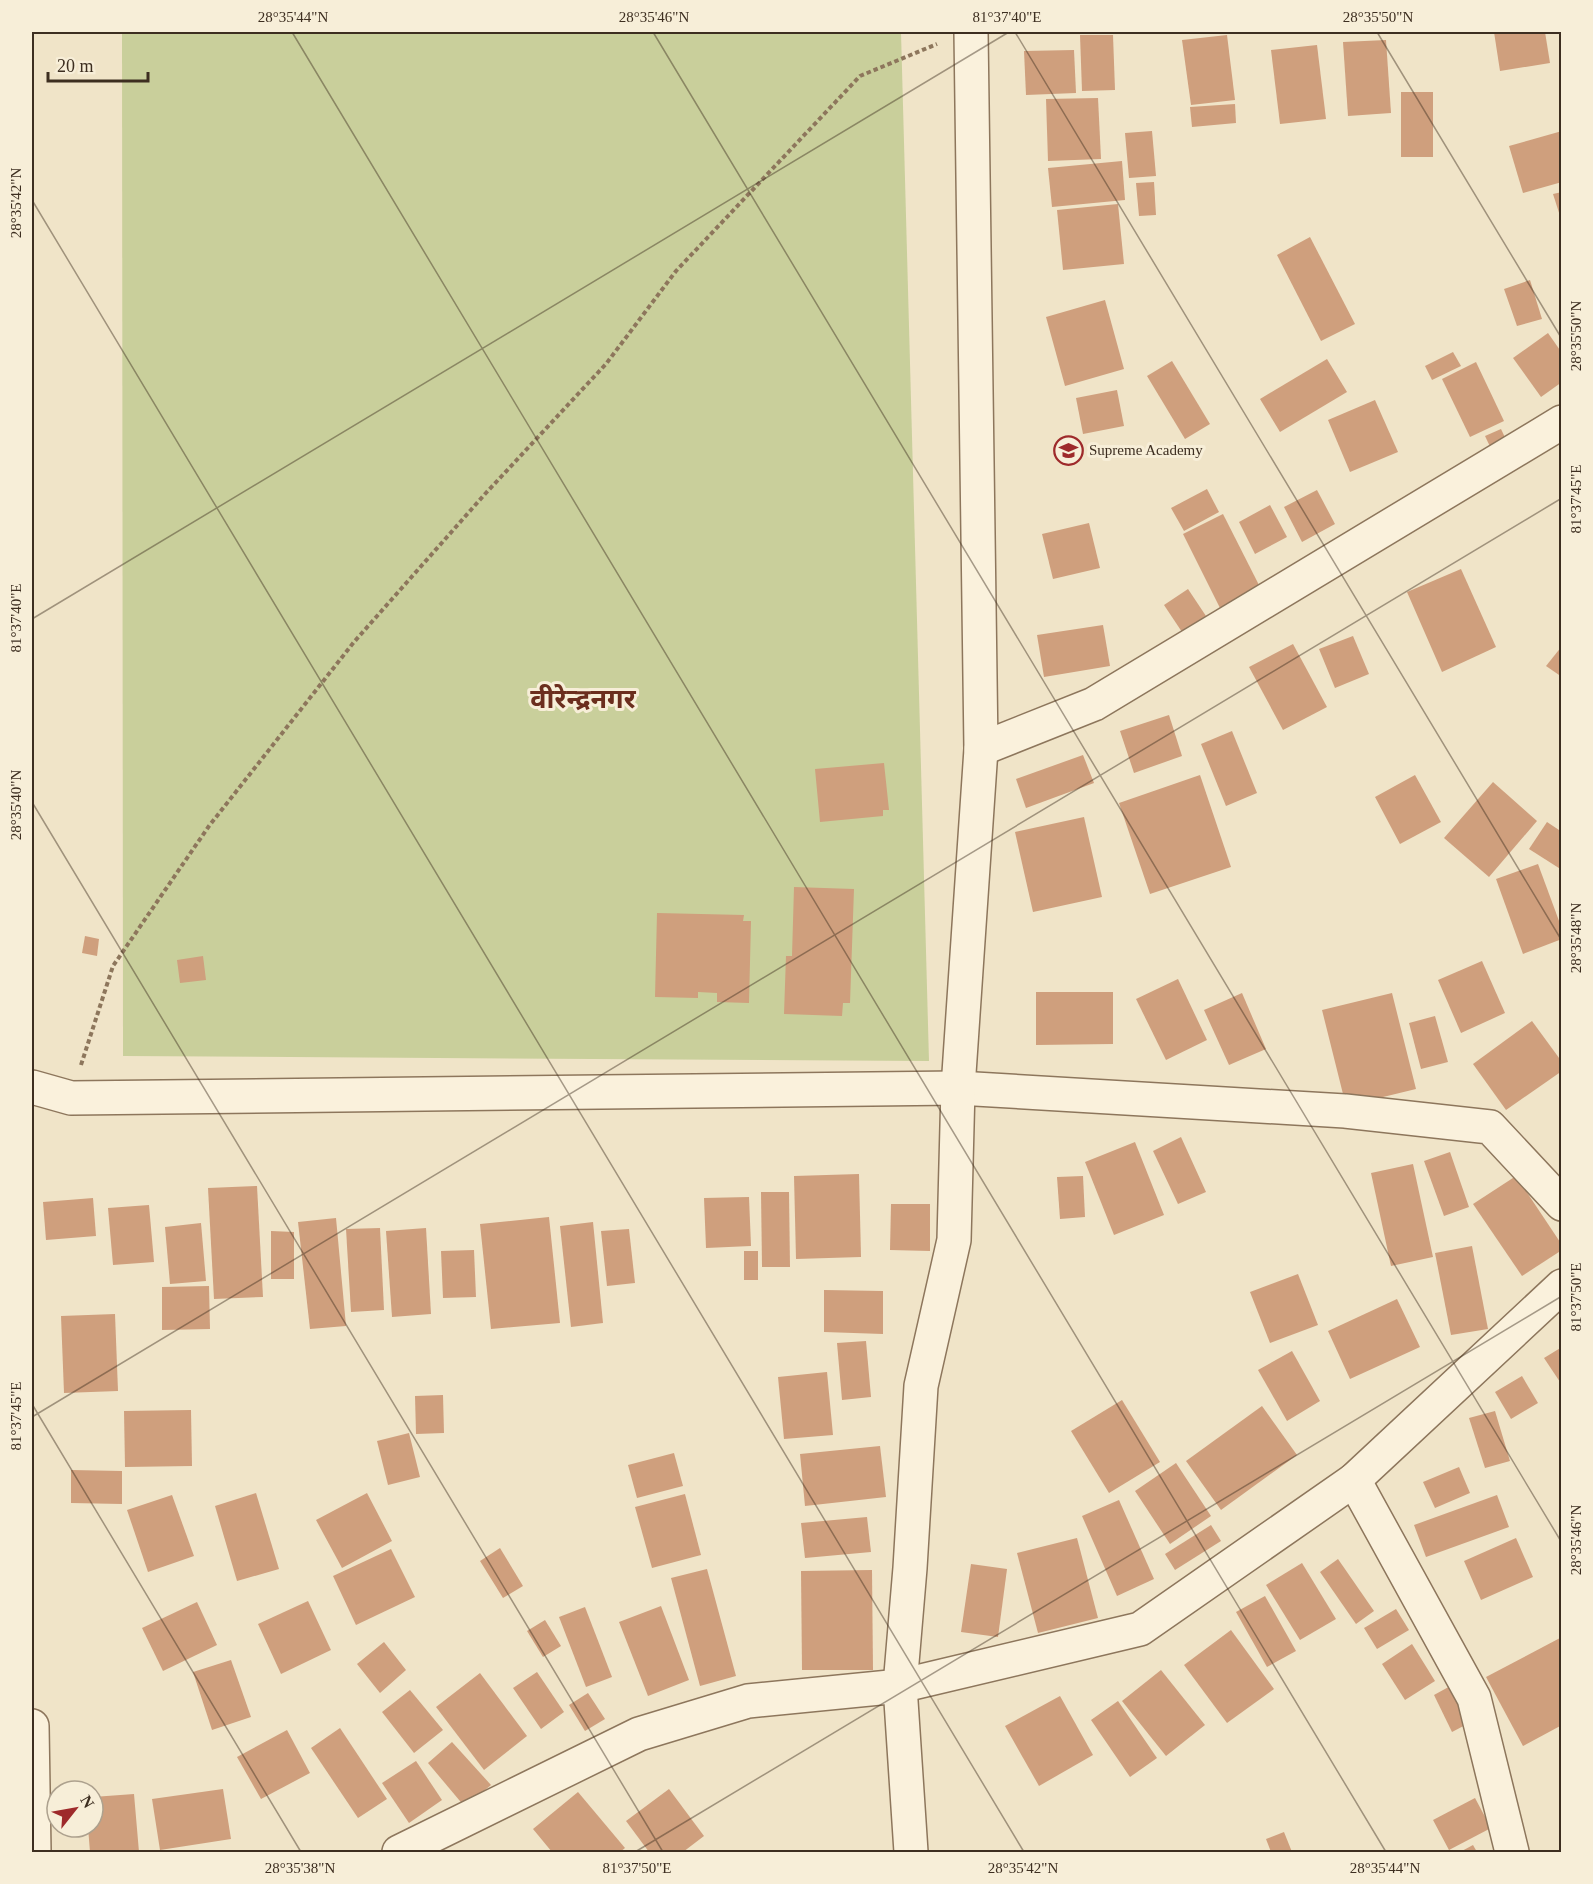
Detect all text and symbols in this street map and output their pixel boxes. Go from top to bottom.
text: 28°35'44"N [258,9,328,25]
text: 28°35'46"N [619,9,689,25]
text: 81°37'40"E [973,9,1042,25]
text: 28°35'50"N [1343,9,1413,25]
scale bar [48,45,148,83]
text: 20 m [57,56,94,76]
text: 28°35'42"N [8,168,24,238]
text: 28°35'50"N [1568,301,1584,371]
school or university icon: Supreme Academy [1052,434,1084,466]
place label: Supreme Academy [1089,442,1203,458]
text: 81°37'45"E [1568,465,1584,534]
text: 81°37'40"E [8,584,24,653]
district label: वीरेन्द्रनगर [530,683,637,714]
text: 28°35'40"N [8,770,24,840]
text: 28°35'48"N [1568,903,1584,973]
text: 81°37'50"E [1568,1263,1584,1332]
text: 81°37'45"E [8,1382,24,1451]
text: 28°35'46"N [1568,1505,1584,1575]
north arrow [45,1779,105,1839]
text: N [77,1792,98,1811]
text: 28°35'38"N [265,1860,335,1876]
text: 81°37'50"E [603,1860,672,1876]
text: 28°35'42"N [988,1860,1058,1876]
text: 28°35'44"N [1350,1860,1420,1876]

